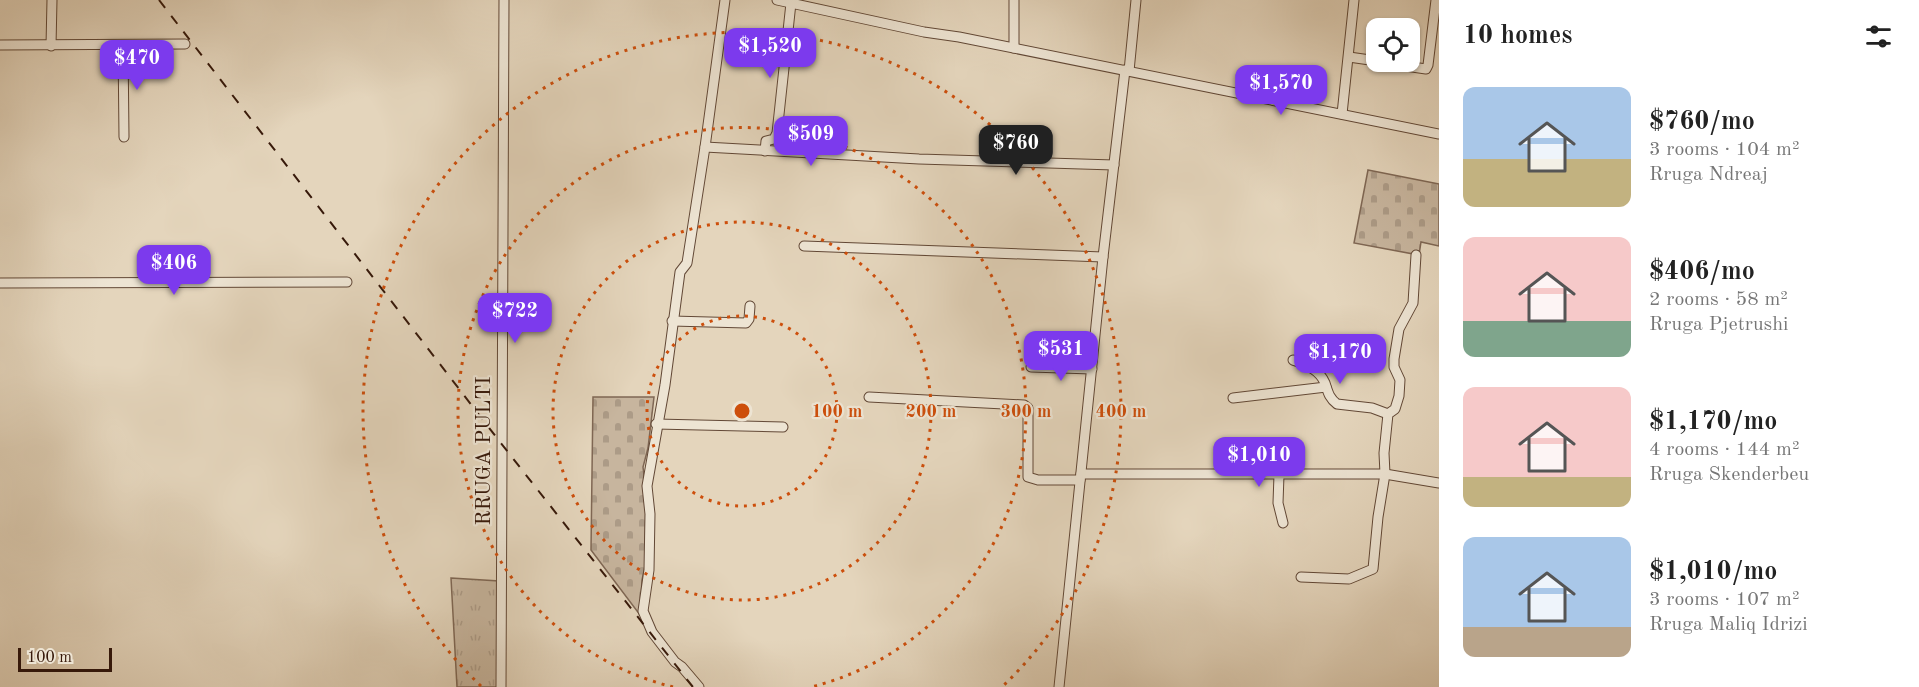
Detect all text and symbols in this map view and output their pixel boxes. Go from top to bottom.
map controls [1366,18,1420,72]
button: locate [1366,18,1420,72]
icon: filters [1862,20,1895,53]
text: 10 homes [1463,23,1572,49]
pin: $1,520 [721,28,819,79]
text: $1,520 [738,37,802,57]
pin: $470 [101,40,173,91]
text: $470 [114,49,160,69]
pin: $1,570 [1232,65,1330,116]
text: $1,570 [1249,74,1313,94]
text: $760/mo [1649,109,1755,135]
icon: home [1511,111,1583,183]
pin: $509 [775,116,847,167]
text: $509 [788,125,834,145]
pin: $760 [980,125,1052,176]
text: $760 [993,134,1039,154]
text: 3 rooms · 104 m² [1649,140,1799,160]
text: Rruga Ndreaj [1649,165,1768,185]
pin: $406 [138,245,210,296]
text: $406 [151,254,197,274]
text: $406/mo [1649,259,1755,285]
icon: home [1511,261,1583,333]
text: 2 rooms · 58 m² [1649,290,1788,310]
pin: $722 [479,293,551,344]
text: $722 [492,302,538,322]
text: Rruga Pjetrushi [1649,315,1789,335]
pin: $531 [1025,331,1097,382]
pin: $1,170 [1291,334,1389,385]
text: $531 [1038,340,1084,360]
text: $1,170 [1308,343,1372,363]
street label: RRUGA PULTI [474,376,495,526]
centre of rings [732,401,752,421]
text: 100 m [812,403,862,421]
text: 200 m [906,403,956,421]
text: 300 m [1001,403,1051,421]
text: 400 m [1096,403,1146,421]
text: $1,170/mo [1649,409,1777,435]
icon: home [1511,411,1583,483]
pin: $1,010 [1210,437,1308,488]
text: 4 rooms · 144 m² [1649,440,1799,460]
text: $1,010 [1227,446,1291,466]
text: Rruga Skenderbeu [1649,465,1809,485]
text: $1,010/mo [1649,559,1777,585]
icon: home [1511,561,1583,633]
text: 3 rooms · 107 m² [1649,590,1799,610]
text: Rruga Maliq Idrizi [1649,615,1808,635]
scale bar [18,645,112,672]
text: 100 m [27,650,72,666]

